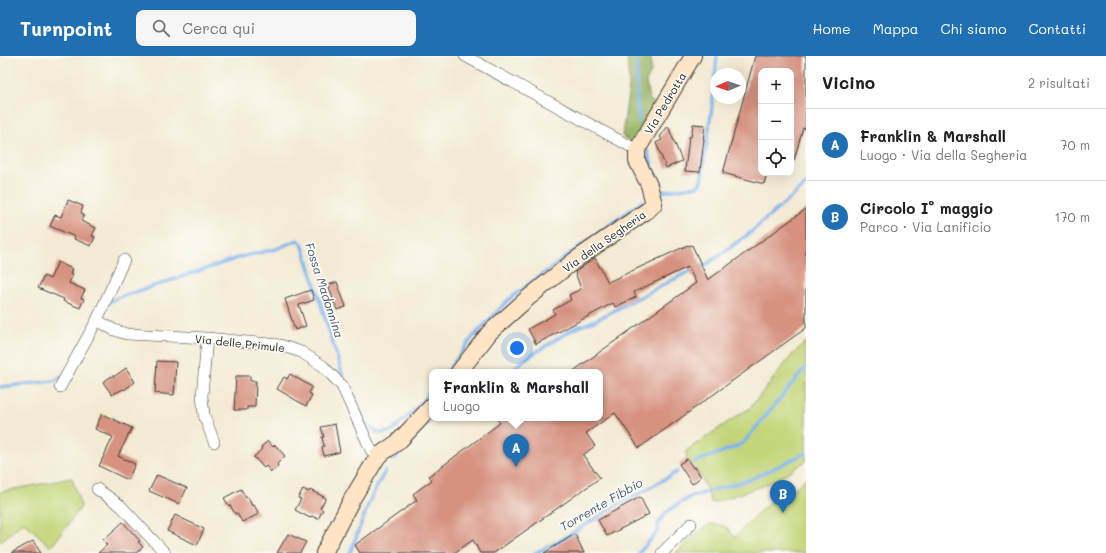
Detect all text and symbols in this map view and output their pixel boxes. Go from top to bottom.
search box [136,10,416,46]
text: Turnpoint [20,16,112,41]
icon: search [150,17,172,39]
text: Cerca qui [182,18,255,38]
text: Home [813,19,851,38]
text: Mappa [873,19,919,38]
text: Chi siamo [941,19,1006,38]
text: Contatti [1028,19,1086,38]
north arrow [710,68,746,104]
map controls [758,68,794,176]
button: + [758,68,794,104]
street label: Via Pedrotta [641,69,690,137]
text: Vicino [822,71,875,93]
text: 2 risultati [1028,74,1090,91]
button: − [758,104,794,140]
text: Franklin & Marshall [860,126,1006,146]
text: A [830,136,840,153]
text: 70 m [1060,136,1090,153]
button: locate [758,140,794,176]
text: Luogo · Via della Segheria [860,146,1027,163]
text: Circolo I° maggio [860,198,993,218]
street label: Via della Segheria [559,206,649,275]
text: B [831,208,839,225]
text: 170 m [1054,208,1090,225]
text: Parco · Via Lanificio [860,218,991,235]
water label: Fossa Madonnina [302,240,348,340]
street label: Via delle Primule [194,331,286,355]
your location [507,338,527,358]
popup [429,369,603,421]
text: Franklin & Marshall [443,377,589,397]
text: Luogo [443,397,480,414]
pin: A [503,434,529,467]
water label: Torrente Fibbio [557,474,645,534]
pin: B [770,480,796,513]

